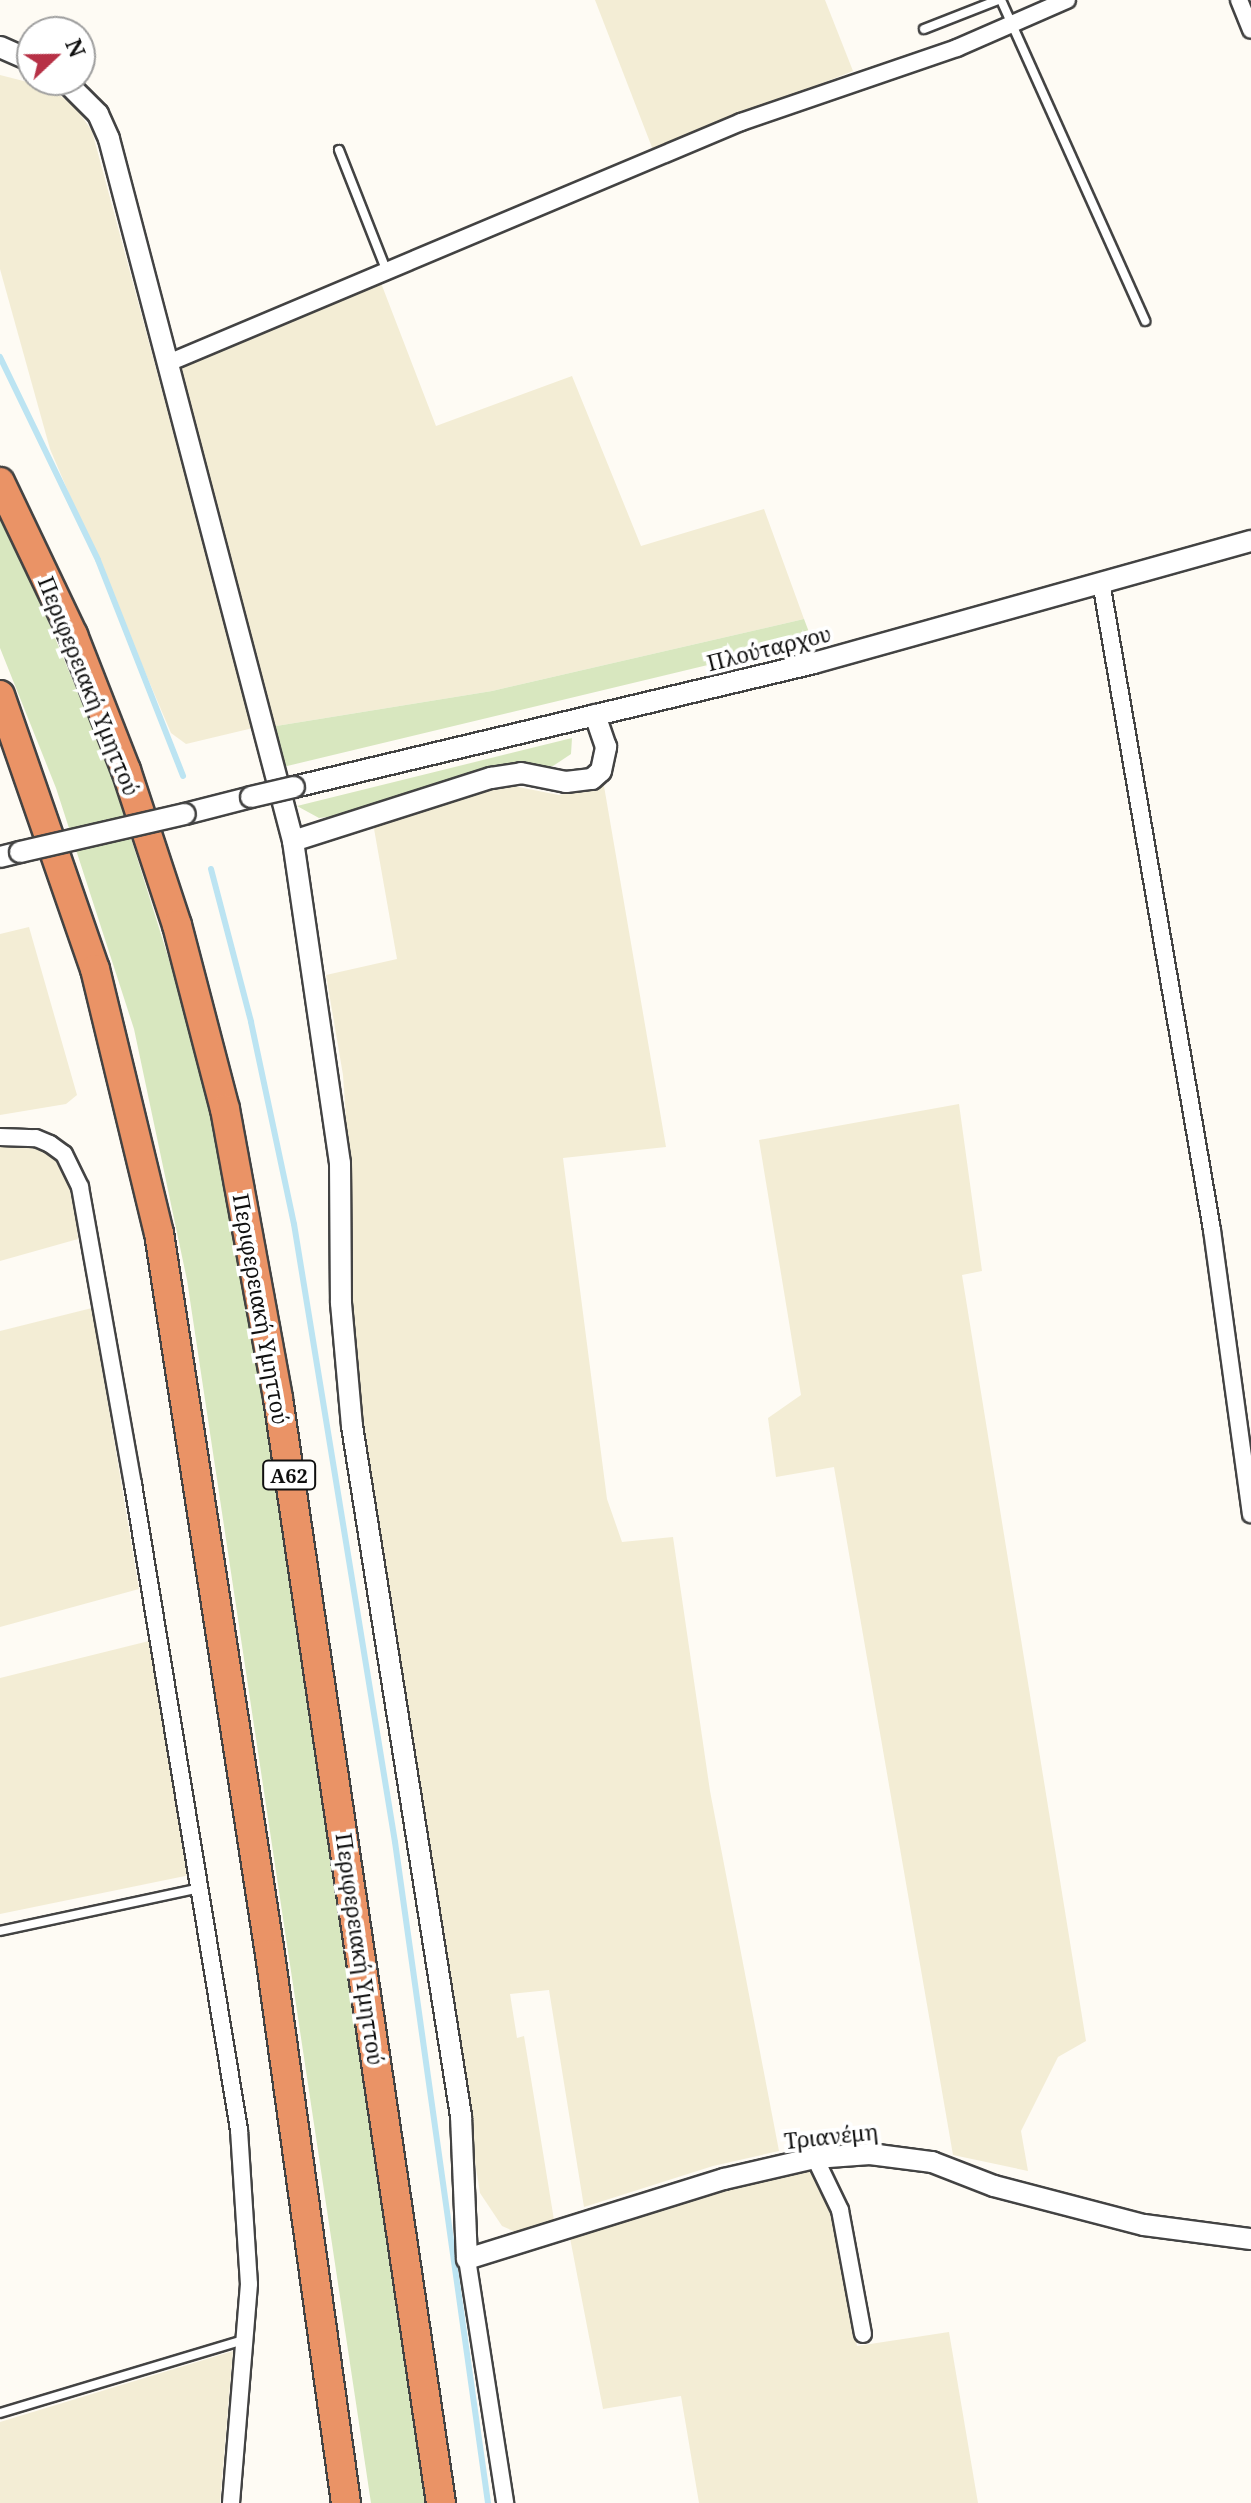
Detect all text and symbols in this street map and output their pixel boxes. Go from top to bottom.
north arrow [16,16,96,96]
text: N [59,34,94,61]
street label: Περιφερειακή Υμηττού [33,572,145,800]
street label: Πλούταρχου [704,620,834,676]
street label: Περιφερειακή Υμηττού [228,1191,294,1427]
road number: Α62 [261,1459,317,1491]
street label: Περιφερειακή Υμηττού [331,1831,389,2067]
street label: Τριανέμη [783,2118,879,2154]

